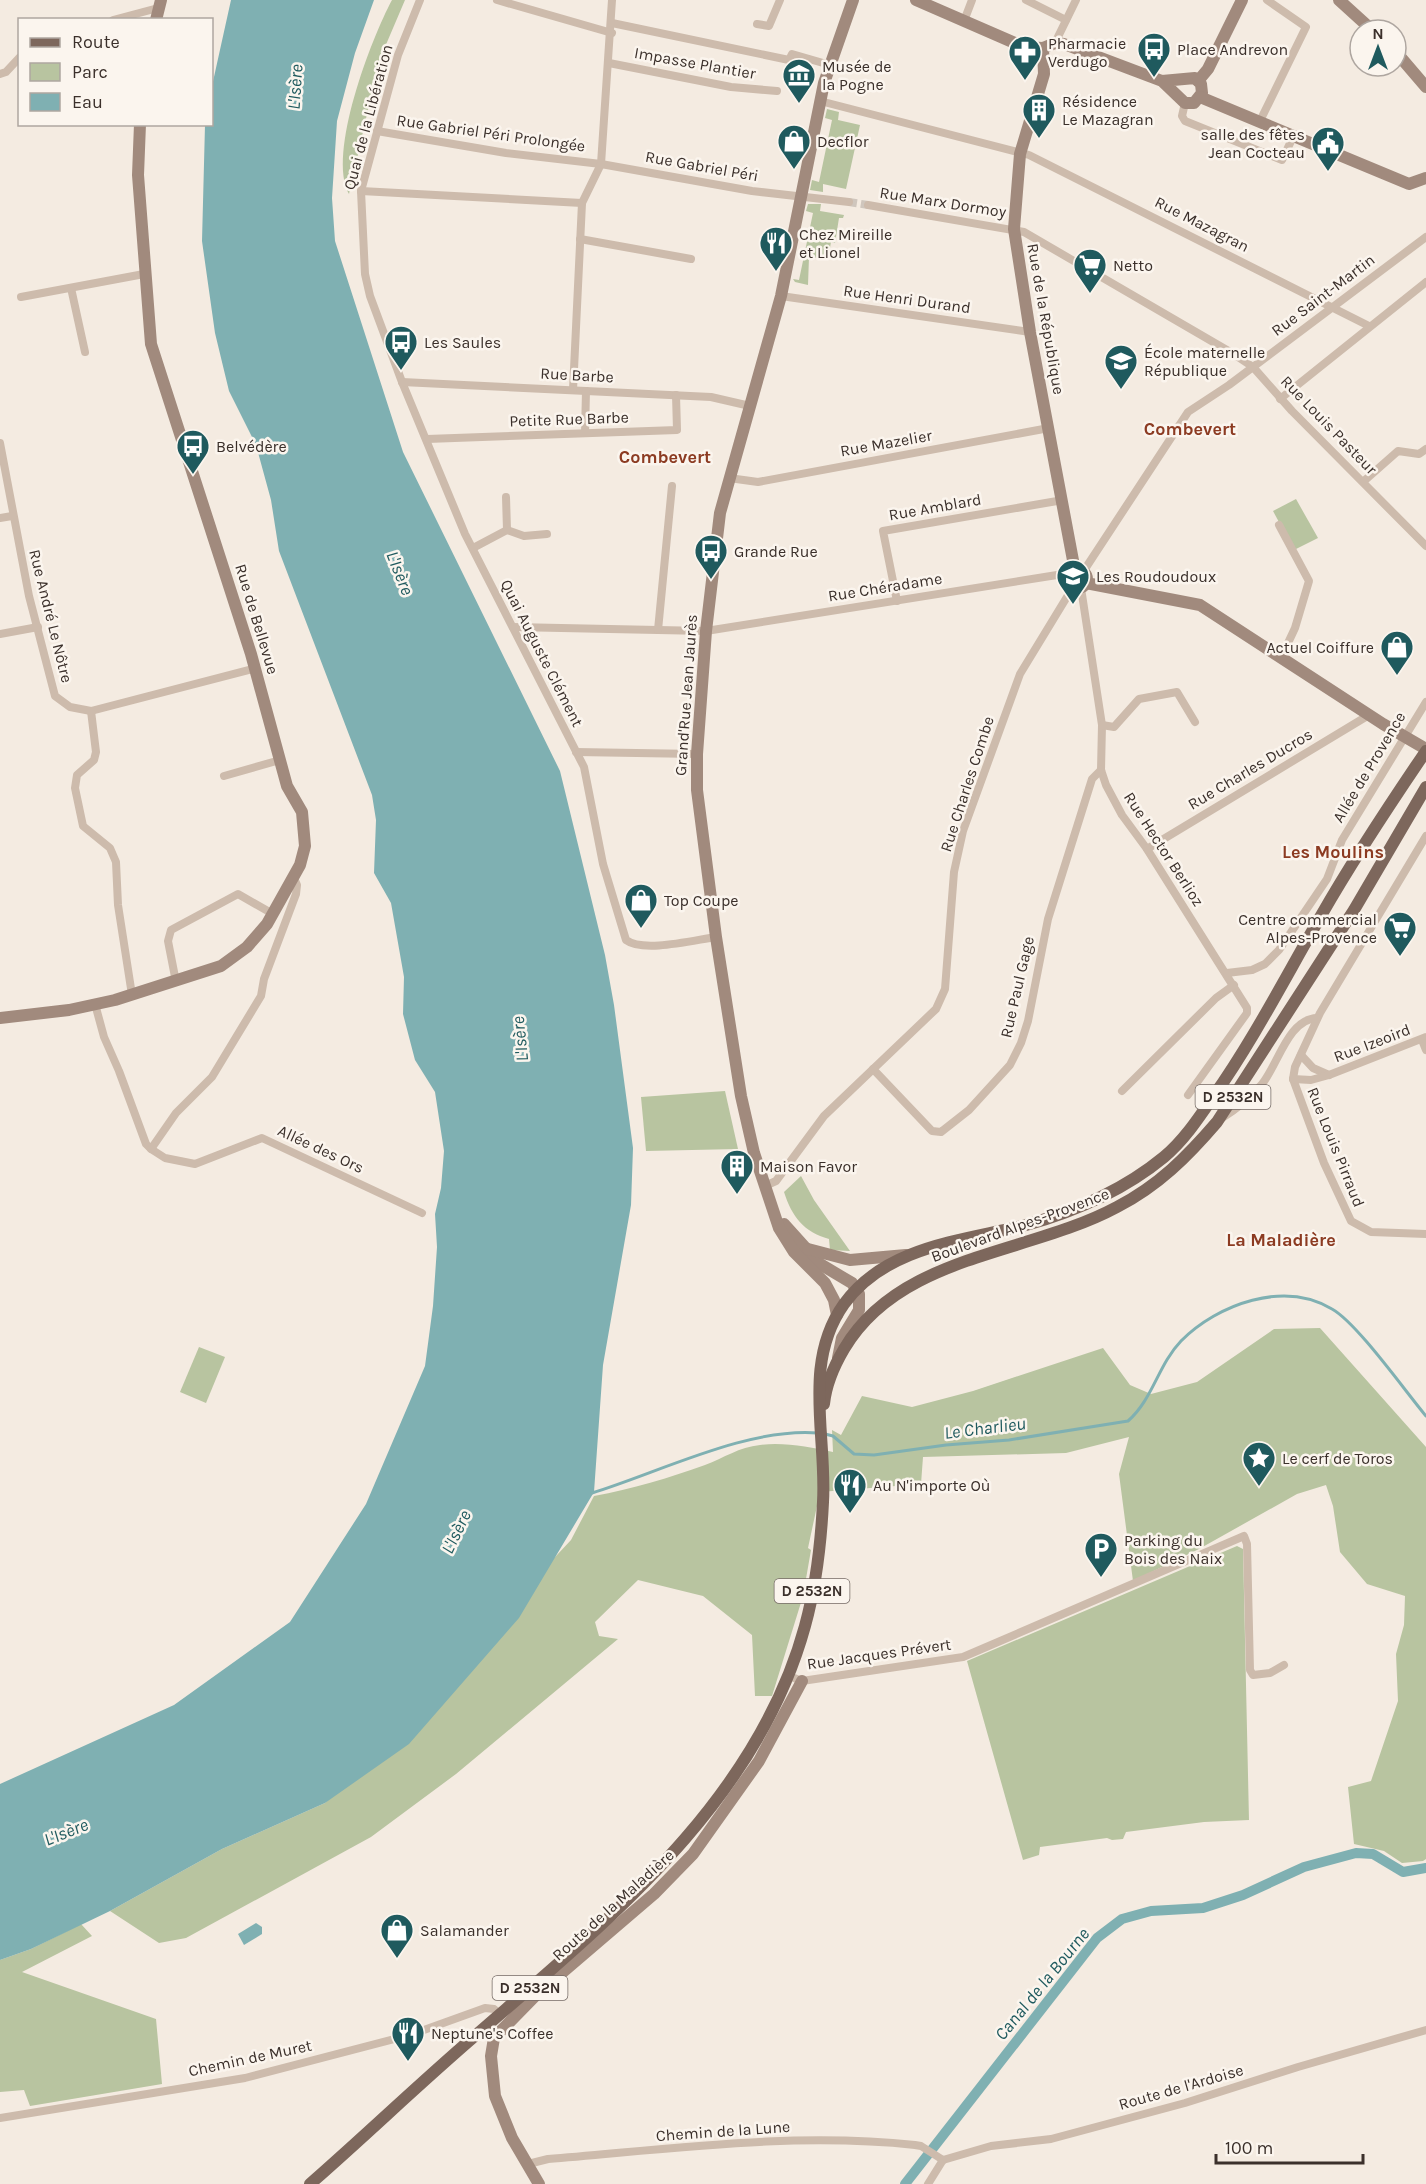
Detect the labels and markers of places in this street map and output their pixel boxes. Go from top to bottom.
bus stop icon: Place Andrevon [1136,31,1172,78]
pharmacy icon: Pharmacie Verdugo [1007,34,1043,81]
place label: Pharmacie Verdugo [1048,34,1126,71]
place label: Place Andrevon [1177,40,1288,59]
museum icon: Musée de la Pogne [781,57,817,104]
place label: Musée de la Pogne [822,57,892,94]
building icon: Résidence Le Mazagran [1021,92,1057,139]
place label: Résidence Le Mazagran [1062,92,1154,129]
shop icon: Decflor [776,123,812,170]
place label: salle des fêtes Jean Cocteau [1201,125,1305,162]
public building icon: salle des fêtes Jean Cocteau [1310,125,1346,172]
place label: Decflor [817,132,869,151]
restaurant icon: Chez Mireille et Lionel [758,225,794,272]
place label: Chez Mireille et Lionel [799,225,892,262]
supermarket icon: Netto [1072,247,1108,294]
place label: Netto [1113,256,1153,275]
bus stop icon: Les Saules [383,324,419,371]
place label: Les Saules [424,333,501,352]
school or university icon: École maternelle République [1103,343,1139,390]
place label: École maternelle République [1144,343,1265,380]
bus stop icon: Belvédère [175,428,211,475]
place label: Belvédère [216,437,287,456]
bus stop icon: Grande Rue [693,533,729,580]
place label: Grande Rue [734,542,818,561]
school or university icon: Les Roudoudoux [1055,558,1091,605]
place label: Les Roudoudoux [1096,567,1216,586]
shop icon: Actuel Coiffure [1379,629,1415,676]
place label: Actuel Coiffure [1266,638,1374,657]
shop icon: Top Coupe [623,882,659,929]
place label: Top Coupe [664,891,738,910]
place label: Centre commercial Alpes-Provence [1238,910,1377,947]
supermarket icon: Centre commercial Alpes-Provence [1382,910,1418,957]
building icon: Maison Favor [719,1148,755,1195]
place label: Maison Favor [760,1157,857,1176]
place icon: Le cerf de Toros [1241,1440,1277,1487]
place label: Le cerf de Toros [1282,1449,1393,1468]
restaurant icon: Au N'importe Où [832,1467,868,1514]
place label: Au N'importe Où [873,1476,990,1495]
parking icon: Parking du Bois des Naix [1083,1531,1119,1578]
place label: Parking du Bois des Naix [1124,1531,1222,1568]
shop icon: Salamander [379,1912,415,1959]
place label: Salamander [420,1921,509,1940]
restaurant icon: Neptune's Coffee [390,2015,426,2062]
place label: Neptune's Coffee [431,2024,553,2043]

